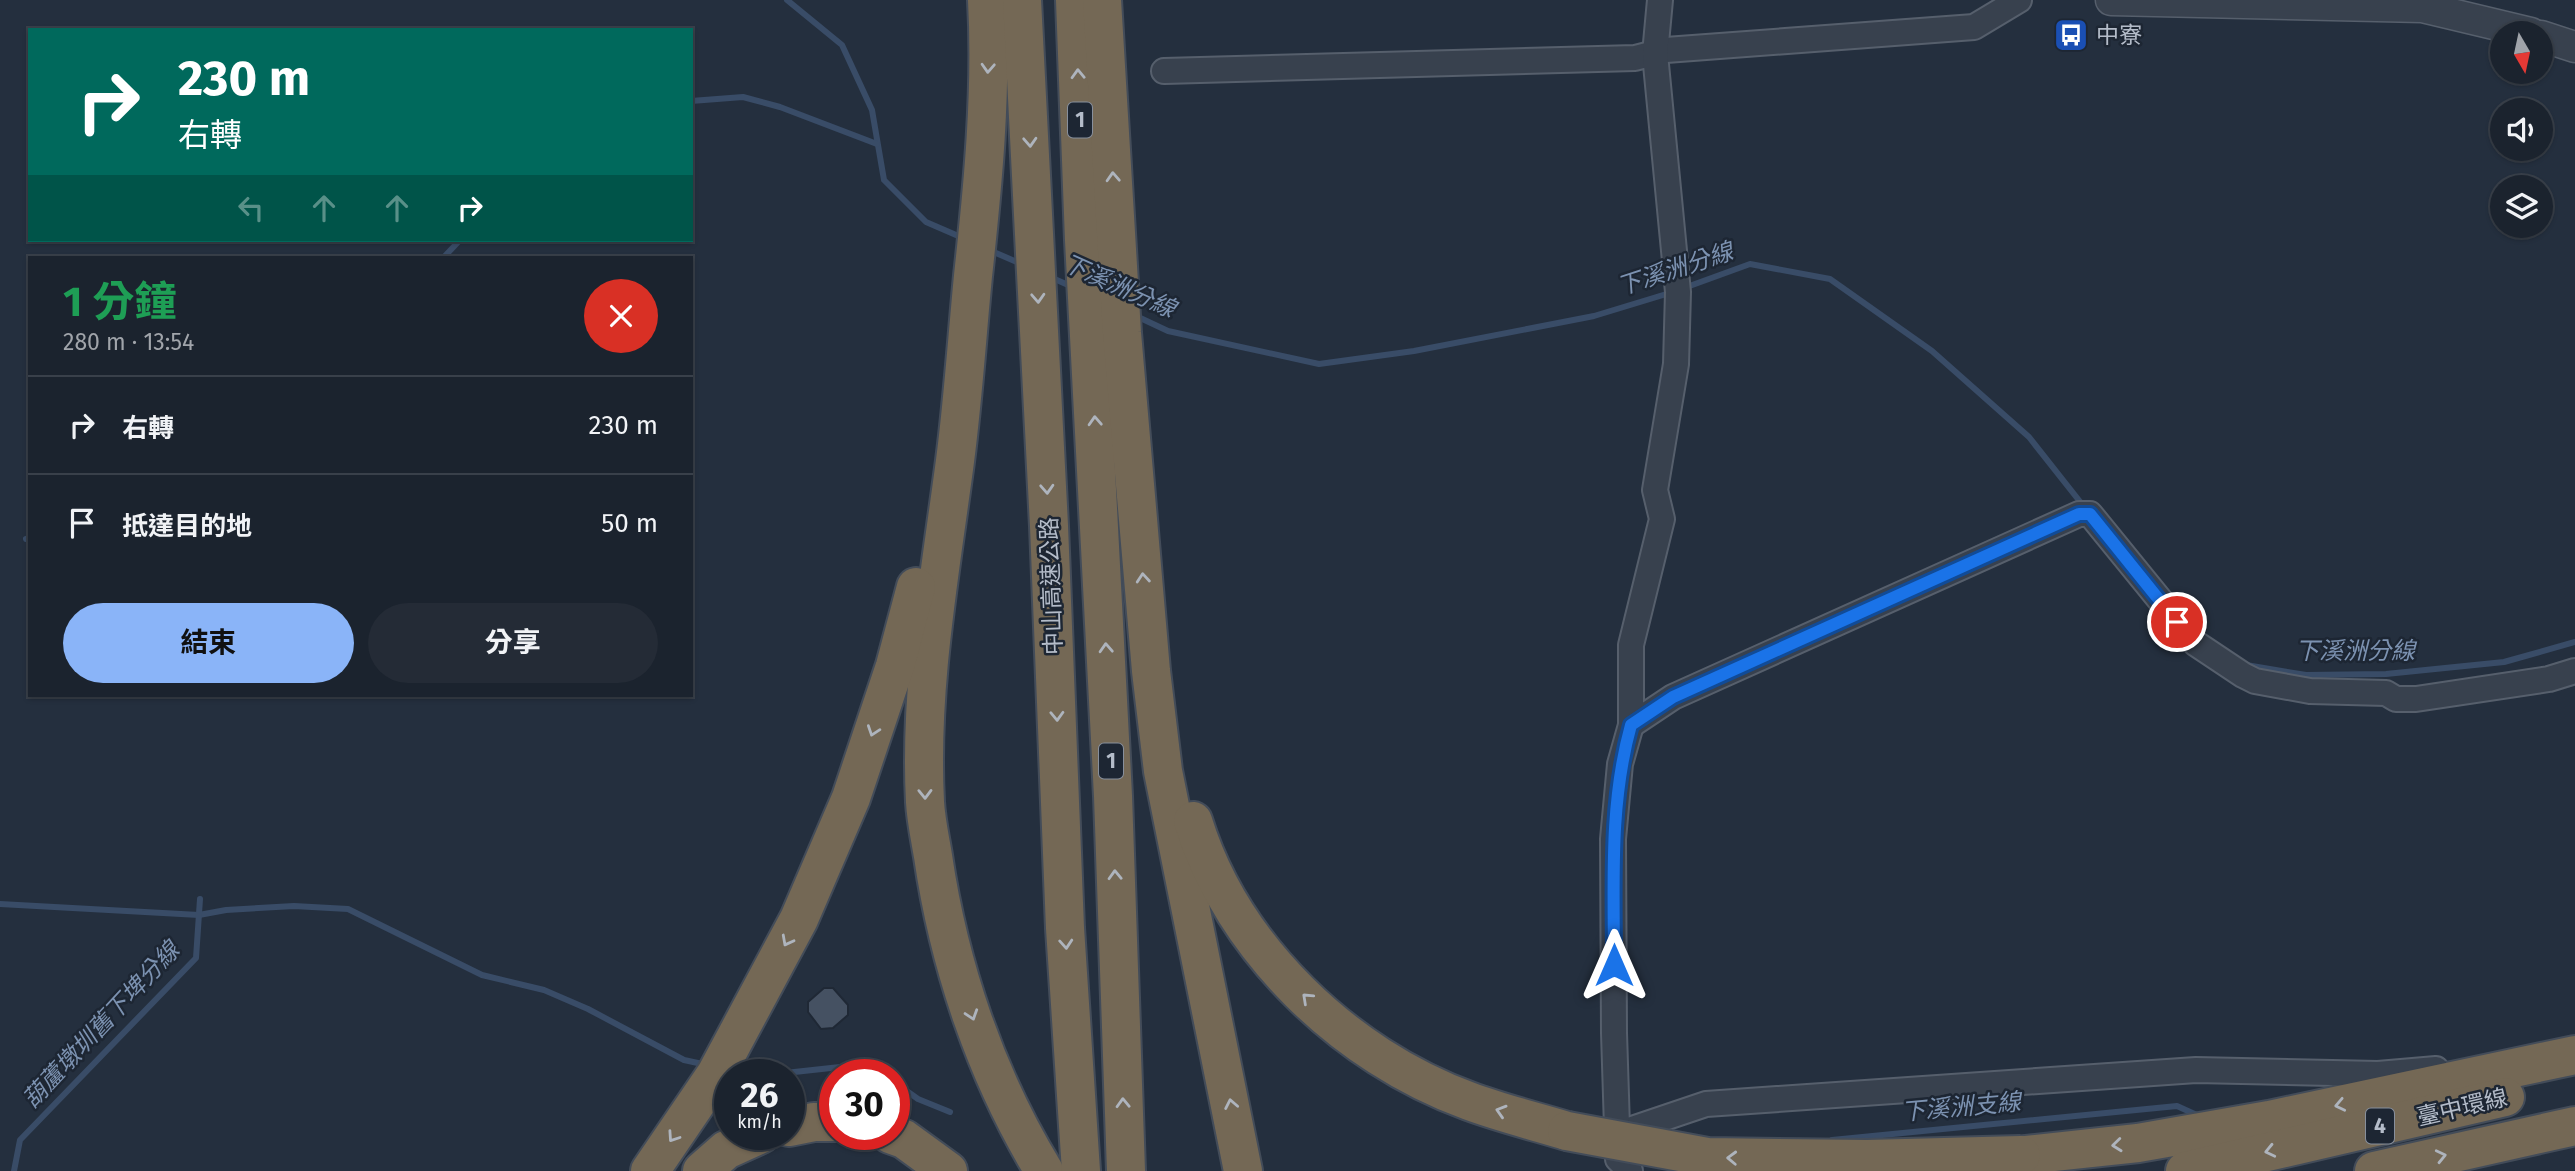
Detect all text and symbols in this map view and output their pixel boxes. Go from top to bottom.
bus stop icon: 中寮 [2052,16,2090,54]
place label: 中寮 [2096,21,2142,49]
north arrow [2490,21,2553,84]
map controls [2490,21,2553,238]
text: 230 m [178,49,310,108]
icon: right [63,56,154,147]
one-way arrow [981,63,996,74]
one-way arrow [1070,69,1086,79]
button: sound [2490,98,2553,161]
road number: 1 [1068,102,1092,138]
text: 右轉 [178,116,242,154]
one-way arrow [1022,136,1037,147]
one-way arrow [1105,172,1120,183]
button: layers [2490,175,2553,238]
icon: left [232,189,270,227]
icon: ahead [305,189,343,227]
icon: ahead [378,189,416,227]
icon: right [451,189,489,227]
water label: 下溪洲分線 [1614,236,1739,301]
water label: 下溪洲分線 [1058,249,1182,324]
text: 1 分鐘 [63,277,176,327]
button: close [584,279,658,353]
one-way arrow [1030,293,1045,304]
text: 280 m · 13:54 [63,328,194,356]
icon: right [63,406,101,444]
text: 230 m [589,410,658,441]
text: 右轉 [122,413,174,444]
one-way arrow [1087,415,1102,426]
one-way arrow [1040,484,1055,495]
icon: arrive [63,504,101,542]
text: 50 m [601,508,658,539]
text: 抵達目的地 [122,511,252,542]
street label: 中山高速公路 [1035,517,1067,655]
one-way arrow [1136,573,1151,584]
pin [2147,592,2207,652]
button: 結束 [63,603,354,683]
button: 分享 [368,603,658,683]
icon: arrive [2158,603,2196,641]
water label: 下溪洲分線 [2295,637,2418,665]
one-way arrow [1098,642,1113,653]
one-way arrow [1049,711,1064,722]
one-way arrow [867,724,881,736]
road number: 1 [1099,744,1123,778]
one-way arrow [917,789,933,799]
one-way arrow [1108,870,1123,881]
position arrow [1577,928,1651,1002]
water label: 葫蘆墩圳舊下埤分線 [17,934,187,1114]
one-way arrow [782,934,795,946]
one-way arrow [1058,938,1073,949]
one-way arrow [1302,993,1315,1006]
one-way arrow [964,1009,978,1021]
speed limit sign: 30 [819,1059,910,1150]
text: 26 [741,1074,778,1116]
street label: 臺中環線 [2414,1083,2510,1131]
water label: 下溪洲支線 [1900,1088,2025,1126]
one-way arrow [1116,1097,1131,1108]
one-way arrow [2334,1097,2346,1111]
one-way arrow [1225,1098,1240,1110]
one-way arrow [1496,1105,1508,1119]
road number: 4 [2366,1108,2394,1144]
text: km/h [737,1111,782,1133]
one-way arrow [669,1129,681,1142]
one-way arrow [2111,1138,2122,1153]
one-way arrow [2264,1143,2276,1157]
one-way arrow [1726,1150,1737,1165]
one-way arrow [2435,1150,2447,1164]

